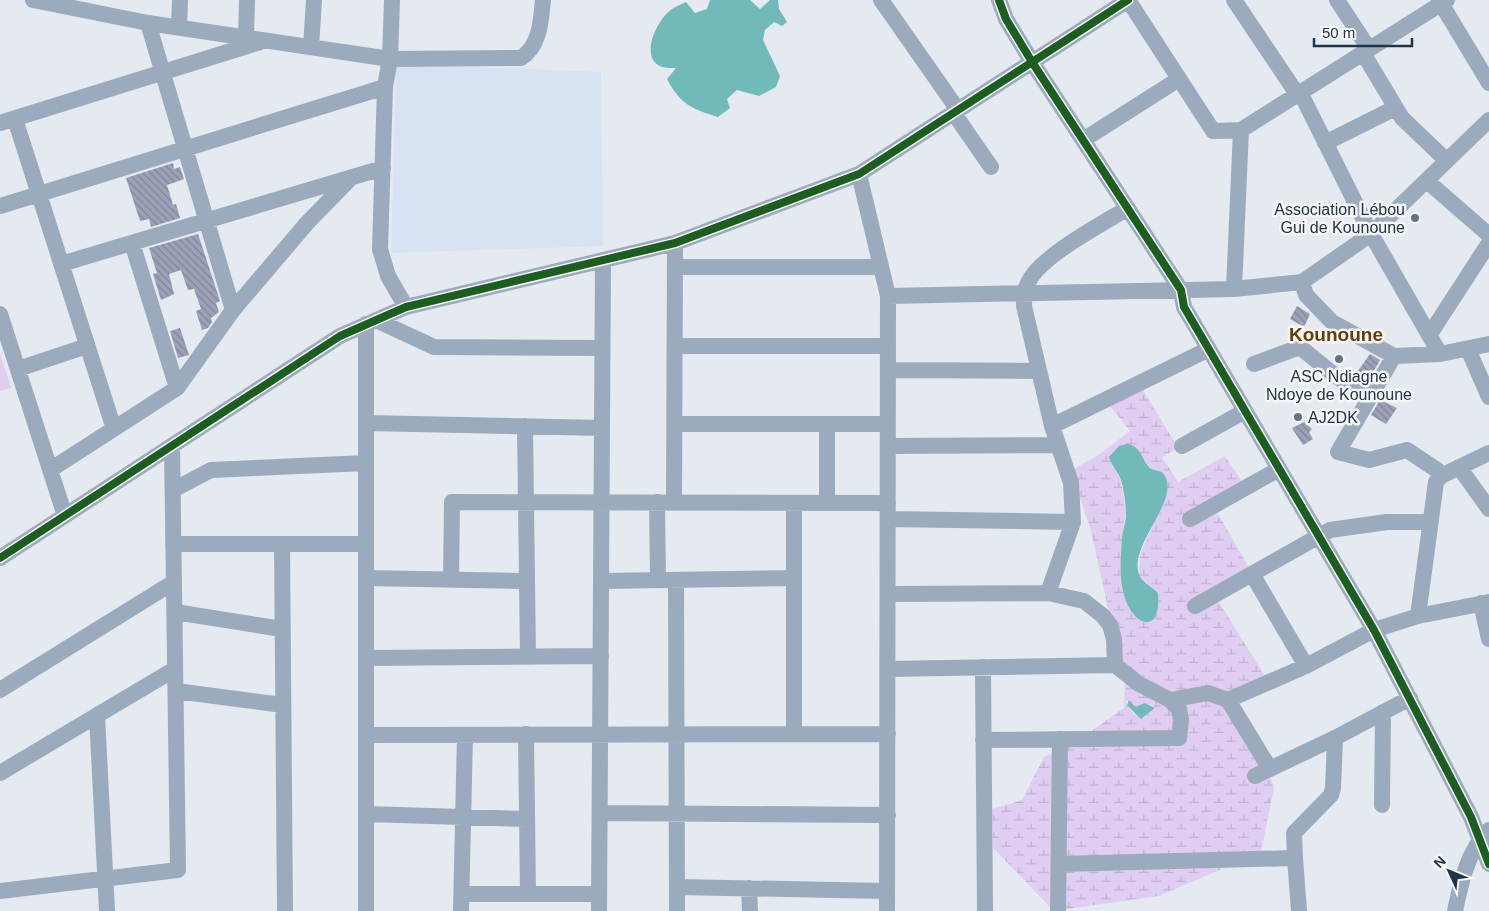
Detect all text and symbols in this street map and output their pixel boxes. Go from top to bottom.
scale bar [1314,15,1412,47]
text: 50 m [1322,24,1355,41]
place label: Association Lébou Gui de Kounoune [1274,201,1405,236]
marker: Association Lébou Gui de Kounoune [1409,212,1421,224]
district label: Kounoune [1289,324,1383,345]
marker: ASC Ndiagne Ndoye de Kounoune [1333,353,1345,365]
place label: ASC Ndiagne Ndoye de Kounoune [1266,368,1412,403]
place label: AJ2DK [1308,409,1358,426]
marker: AJ2DK [1292,411,1304,423]
north arrow [1424,846,1474,896]
text: N [1430,853,1449,871]

